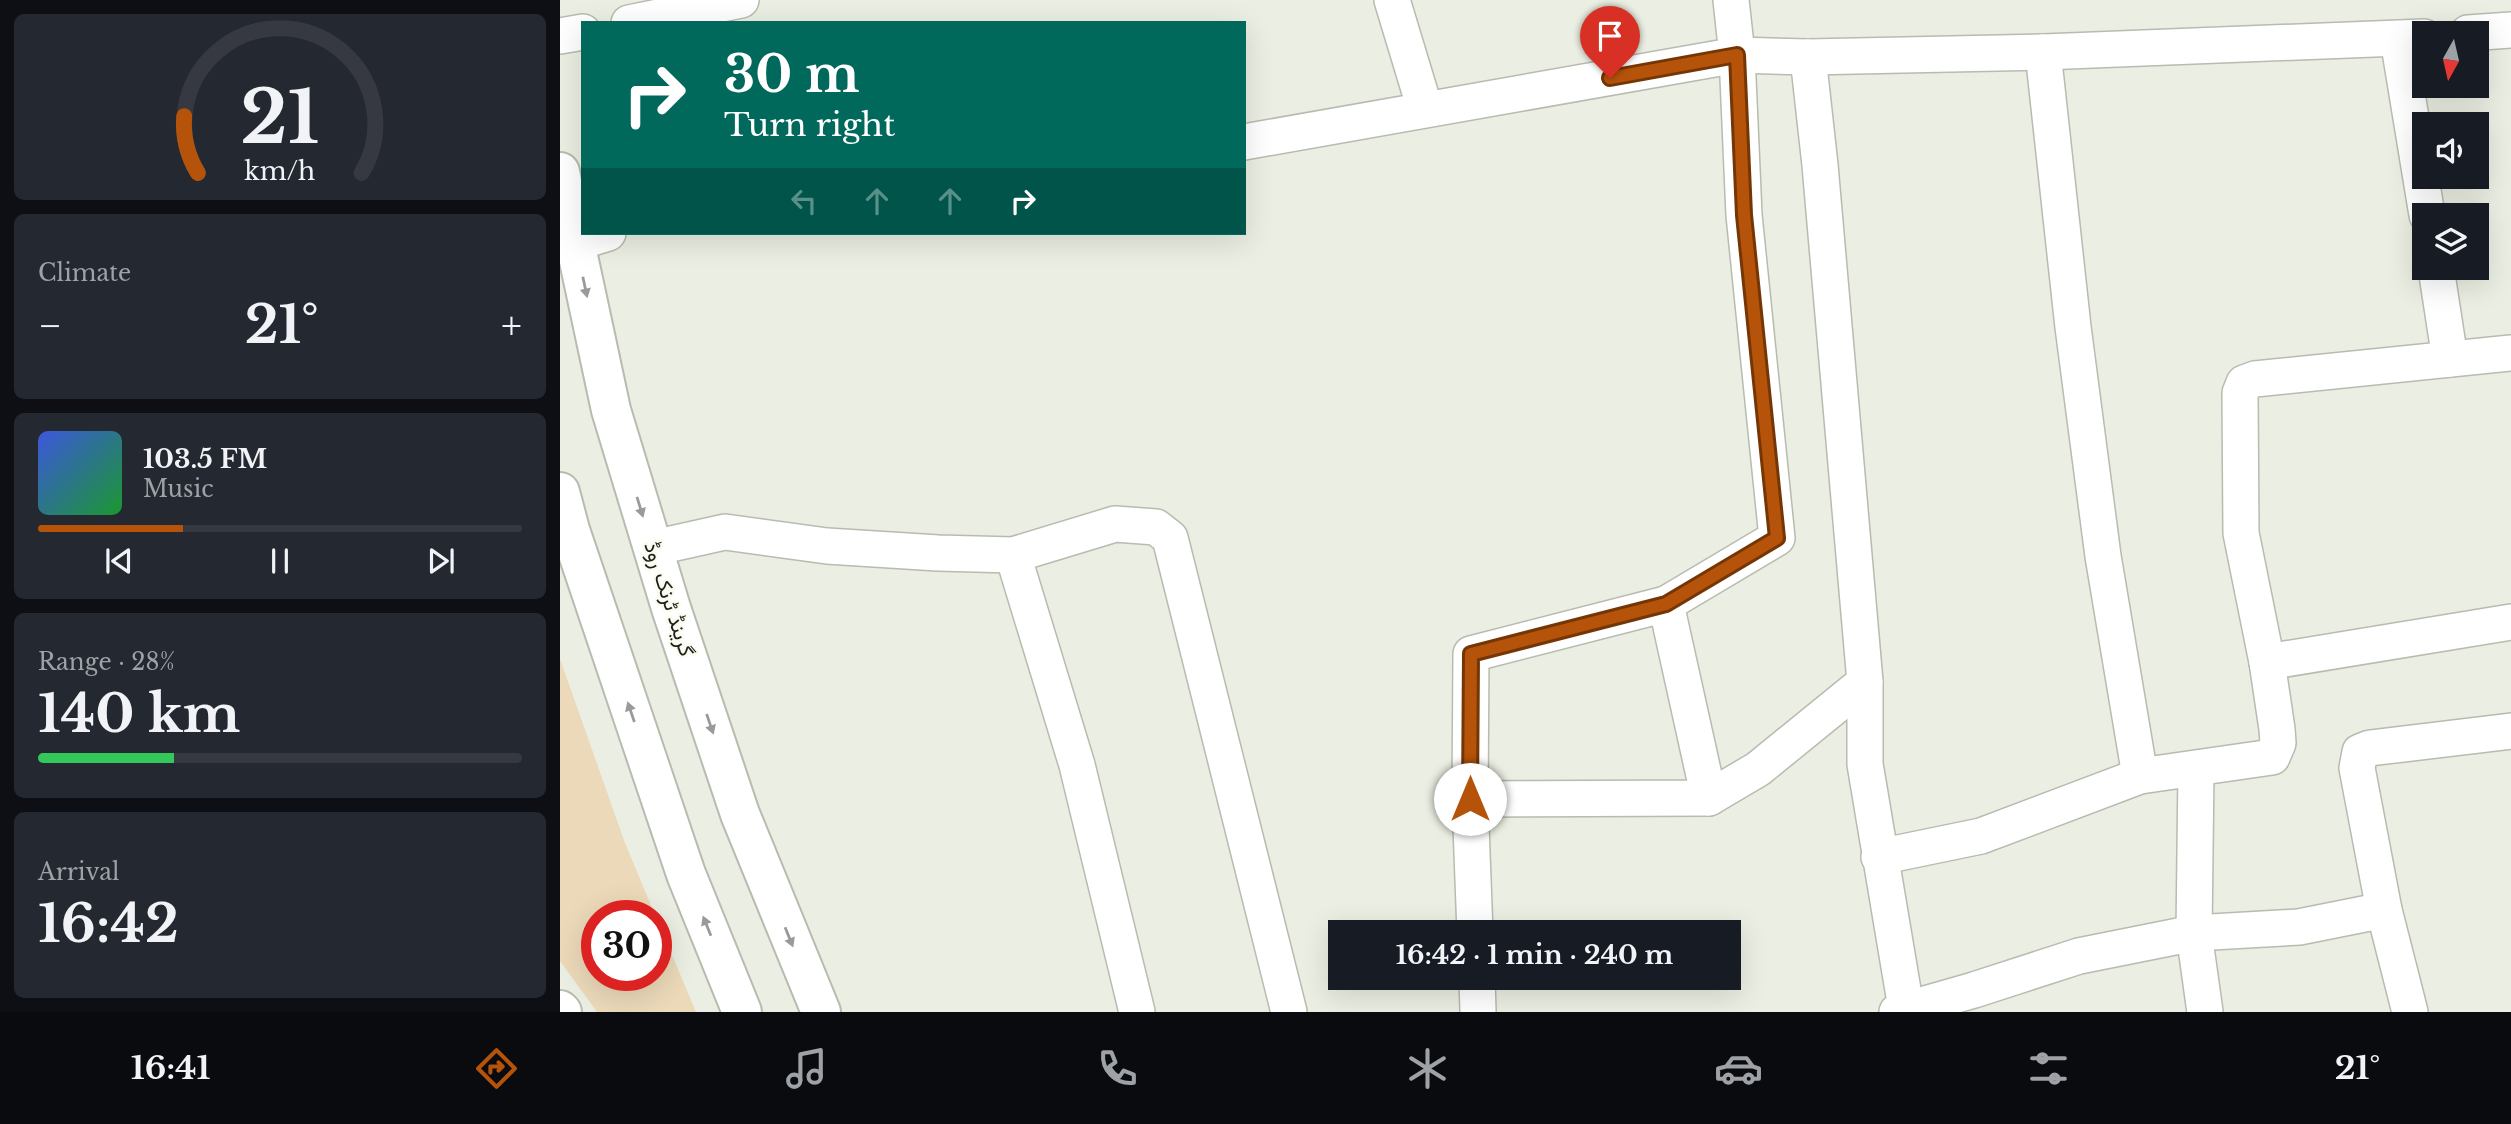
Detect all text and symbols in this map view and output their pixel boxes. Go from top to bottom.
pin [1580,6,1640,78]
icon: arrive [1591,17,1629,55]
north arrow [2412,21,2488,98]
map controls [2412,21,2489,280]
text: 30 m [724,44,859,105]
icon: right [609,49,700,140]
text: 21 [240,72,320,163]
text: Turn right [724,105,895,145]
button: sound [2412,112,2489,189]
text: km/h [245,156,315,187]
icon: left [785,182,823,220]
icon: ahead [858,182,896,220]
icon: ahead [931,182,969,220]
icon: right [1004,182,1042,220]
button: layers [2412,203,2489,280]
text: Climate [38,259,131,287]
one-way arrow [580,276,591,298]
text: 21° [245,293,319,357]
text: − [38,302,62,349]
text: + [501,302,522,349]
text: 103.5 FM [143,443,267,475]
text: Music [143,475,214,503]
one-way arrow [636,497,646,518]
street label: گرینڈ ٹرنک روڈ [638,538,700,660]
icon: previous [100,542,138,580]
icon: pause [261,542,299,580]
icon: next [422,542,460,580]
text: Range · 28% [38,648,175,676]
text: 140 km [38,682,240,746]
one-way arrow [625,701,635,722]
one-way arrow [705,713,716,734]
position arrow [1433,762,1507,836]
text: Arrival [38,858,119,886]
text: 16:42 [38,892,179,956]
speed limit sign: 30 [581,900,672,991]
one-way arrow [701,916,712,937]
one-way arrow [783,926,794,947]
text: 16:42 · 1 min · 240 m [1396,939,1673,971]
icon: directions [472,1044,521,1093]
icon: music [782,1044,831,1093]
icon: phone [1093,1044,1142,1093]
icon: climate [1403,1044,1452,1093]
icon: car [1714,1044,1763,1093]
icon: filters [2024,1044,2073,1093]
text: 16:41 [131,1048,211,1088]
text: 21° [2335,1048,2380,1088]

